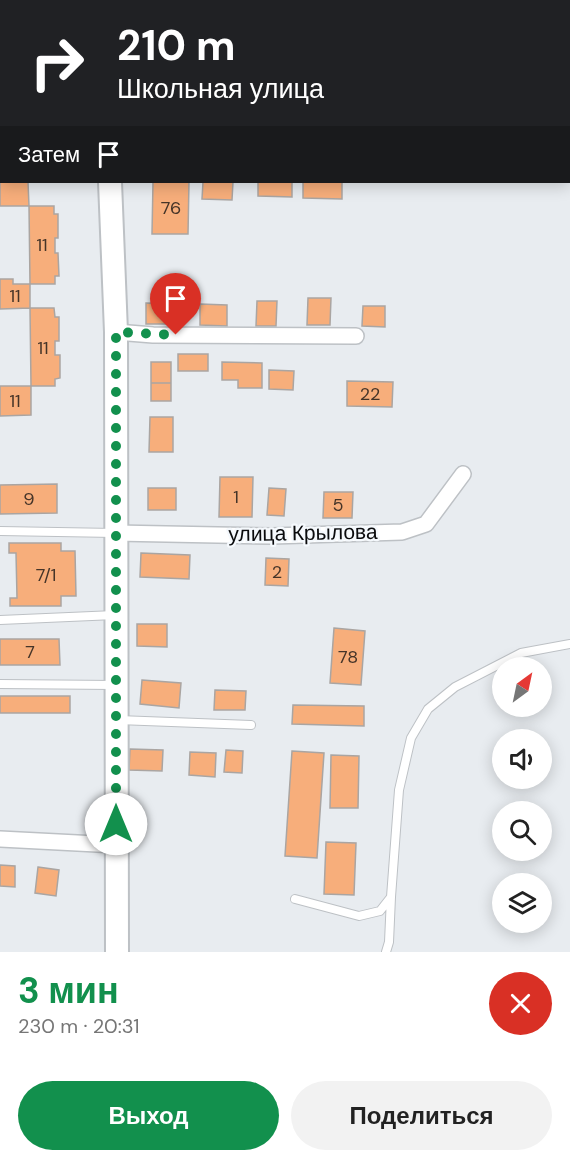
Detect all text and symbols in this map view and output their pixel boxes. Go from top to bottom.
text: 210 m [117,18,235,73]
icon: right [18,24,96,102]
text: Школьная улица [117,71,324,106]
icon: arrive [92,138,125,171]
text: Затем [18,140,80,169]
house number: 76 [161,196,181,220]
house number: 11 [36,233,48,257]
pin [150,273,201,335]
icon: arrive [159,282,192,315]
house number: 11 [9,284,21,308]
house number: 11 [37,336,49,360]
house number: 22 [360,382,380,406]
house number: 11 [9,389,21,413]
house number: 1 [233,485,239,509]
house number: 9 [23,487,35,511]
house number: 5 [333,493,343,517]
street label: улица Крылова [228,518,378,548]
house number: 2 [272,560,282,584]
house number: 7/1 [36,563,56,587]
house number: 7 [25,640,35,664]
house number: 78 [338,645,358,669]
north arrow [492,657,552,717]
map controls [492,657,552,933]
button: sound [492,729,552,789]
position arrow [84,792,148,856]
button: search [492,801,552,861]
button: layers [492,873,552,933]
text: 3 мин [18,967,119,1014]
button: close [489,972,552,1035]
text: 230 m · 20:31 [18,1013,140,1039]
button: Выход [18,1081,279,1150]
button: Поделиться [291,1081,552,1150]

